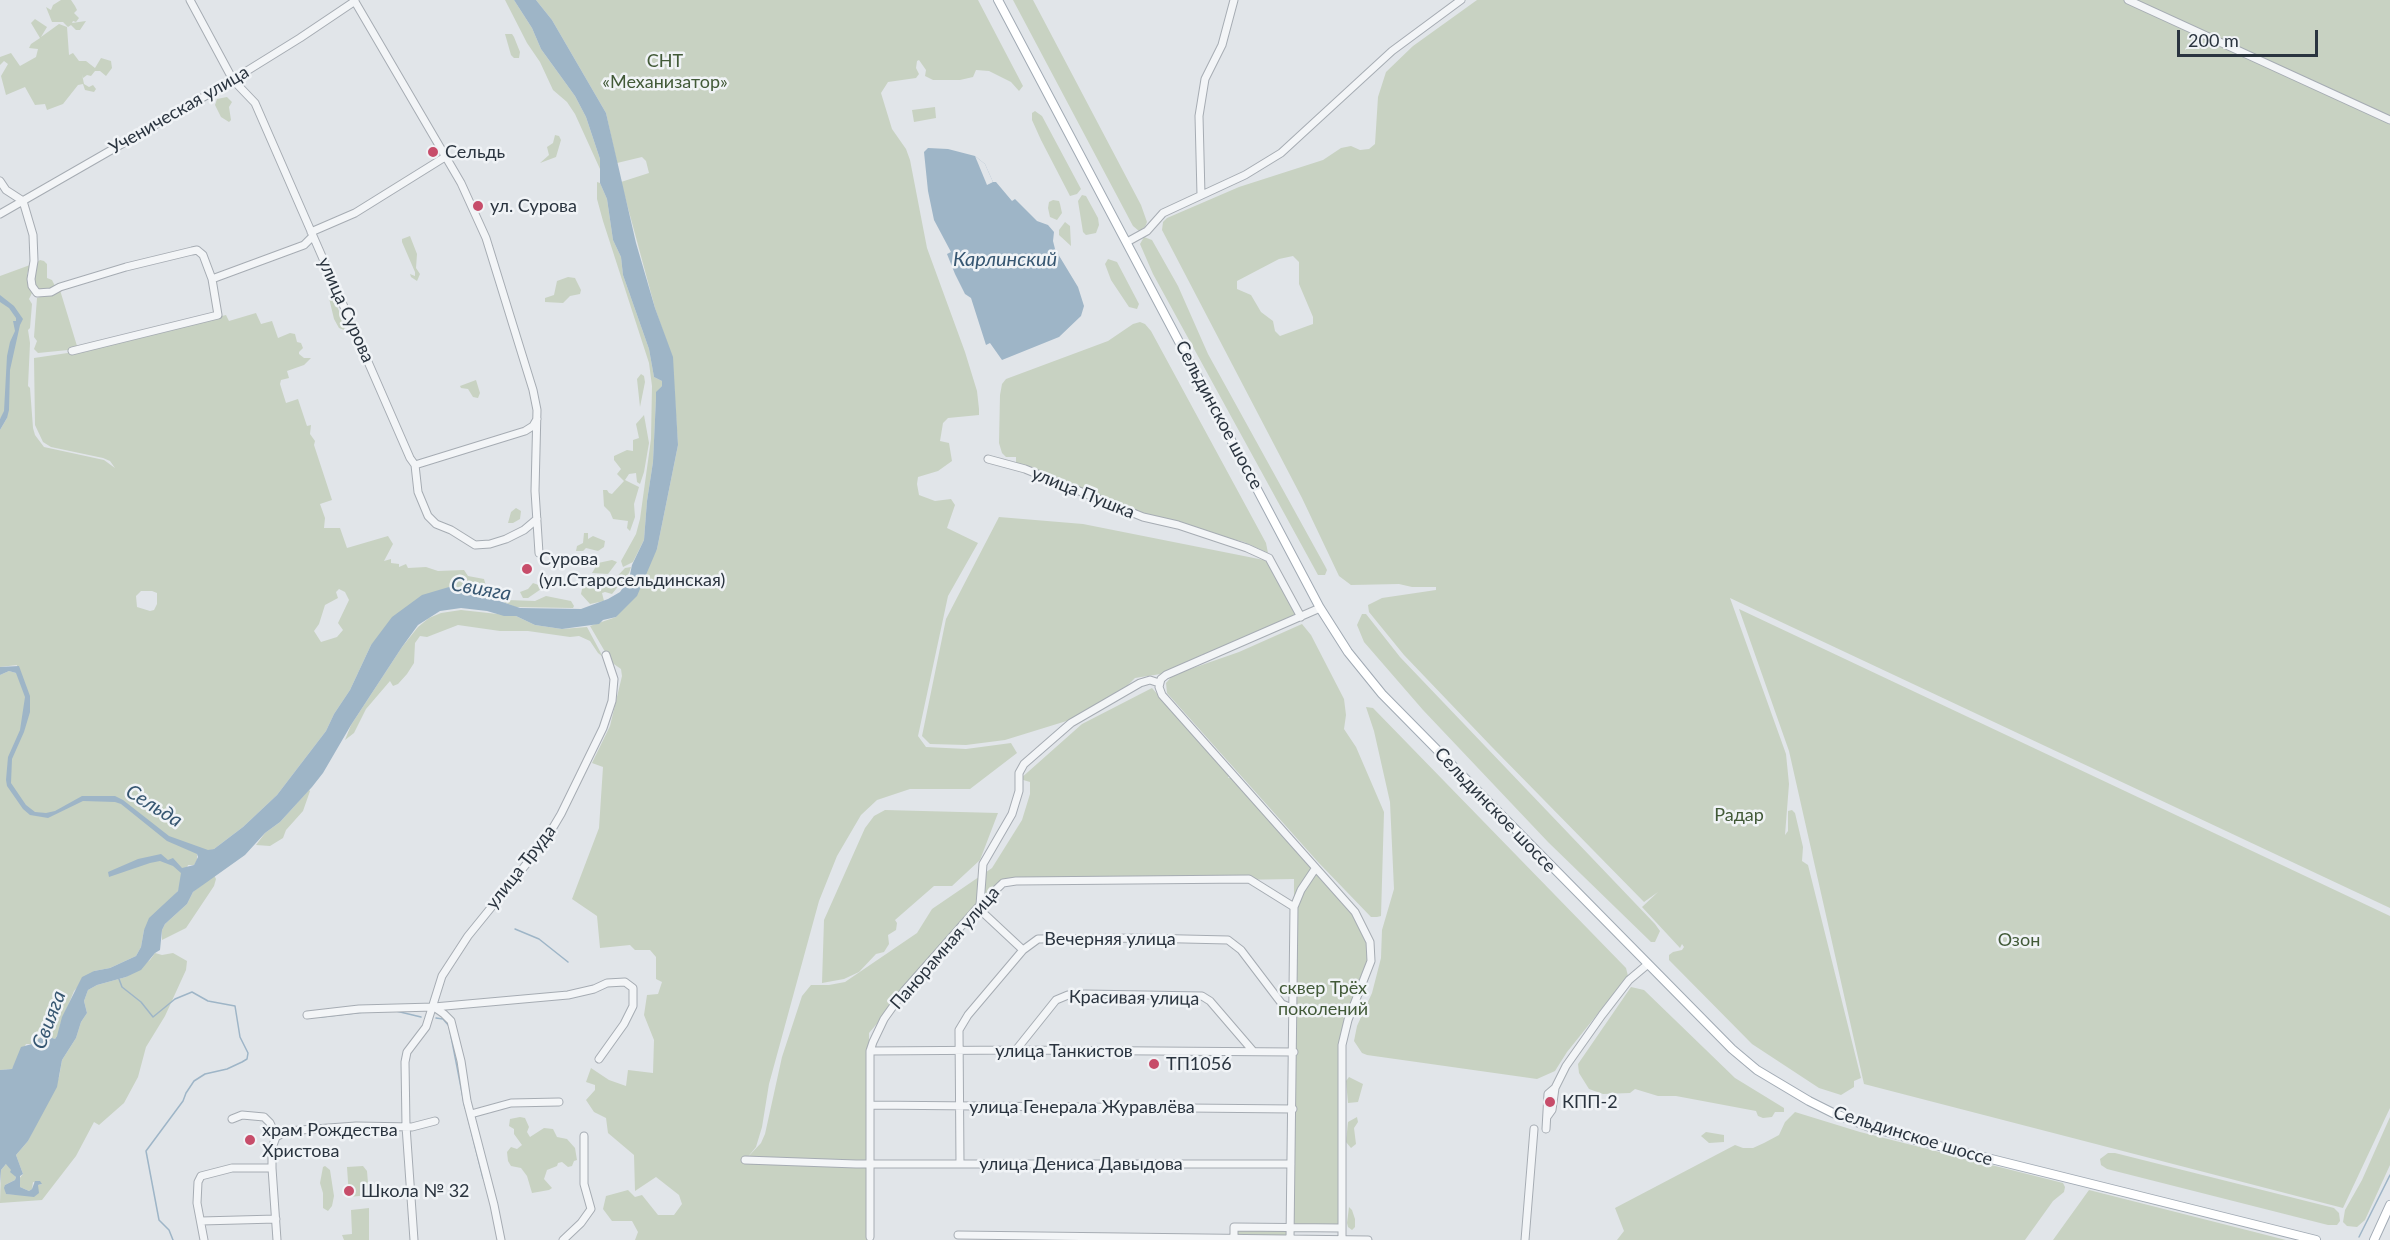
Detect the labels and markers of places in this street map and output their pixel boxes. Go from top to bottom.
place label: Сельдь [445,141,505,163]
marker: Сельдь [426,145,440,159]
place label: ул. Сурова [490,195,577,217]
marker: ул. Сурова [471,199,485,213]
place label: Сурова (ул.Старосельдинская) [539,548,725,590]
marker: Сурова (ул.Старосельдинская) [520,562,534,576]
place label: ТП1056 [1166,1053,1232,1075]
marker: ТП1056 [1147,1057,1161,1071]
place label: КПП-2 [1562,1091,1618,1113]
marker: КПП-2 [1543,1095,1557,1109]
place label: храм Рождества Христова [262,1119,398,1162]
marker: храм Рождества Христова [243,1133,257,1147]
place label: Школа № 32 [361,1180,470,1202]
marker: Школа № 32 [342,1184,356,1198]

